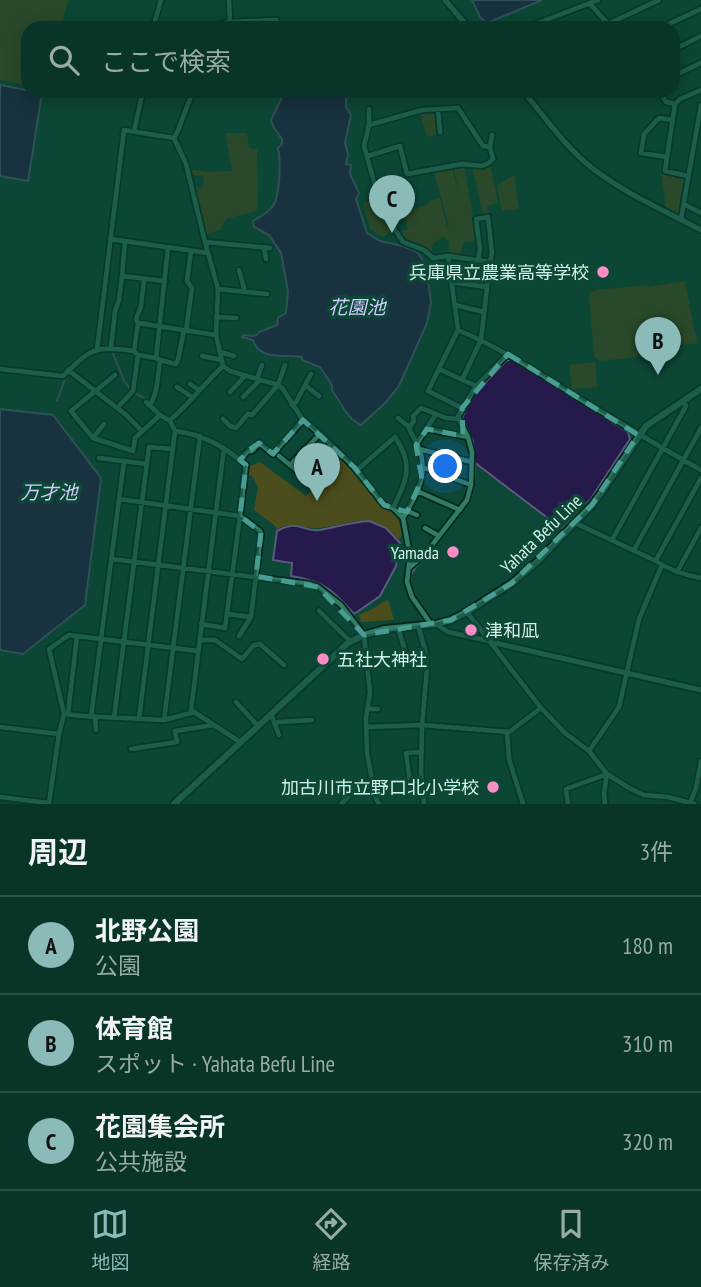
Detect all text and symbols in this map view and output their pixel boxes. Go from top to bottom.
search box [21,21,680,98]
icon: search [45,41,83,79]
text: ここで検索 [101,45,231,78]
pin: C [369,175,415,233]
place label: 兵庫県立農業高等学校 [409,261,589,284]
marker: 兵庫県立農業高等学校 [595,264,611,280]
water label: 花園池 [328,295,387,319]
pin: B [635,317,681,375]
pin: A [294,443,340,501]
your location [428,449,462,483]
water label: 万才池 [20,480,79,504]
street label: Yahata Befu Line [495,489,587,579]
place label: Yamada [391,541,439,564]
marker: Yamada [445,544,461,560]
place label: 津和凪 [485,619,539,642]
marker: 津和凪 [463,622,479,638]
place label: 五社大神社 [337,648,427,671]
marker: 五社大神社 [315,651,331,667]
place label: 加古川市立野口北小学校 [281,776,479,799]
marker: 加古川市立野口北小学校 [485,779,501,795]
text: 周辺 [28,832,88,871]
text: 3件 [640,837,673,866]
text: 北野公園 [95,914,199,947]
text: A [45,931,57,960]
text: 180 m [622,931,673,960]
text: 公園 [95,951,141,980]
text: 体育館 [95,1012,173,1045]
text: B [45,1029,57,1058]
text: 310 m [622,1029,673,1058]
text: スポット · Yahata Befu Line [95,1049,335,1078]
text: 花園集会所 [95,1110,225,1143]
text: C [46,1127,56,1156]
text: 320 m [622,1127,673,1156]
text: 公共施設 [95,1147,187,1176]
tab: 地図 [91,1205,130,1274]
tab: 経路 [312,1205,351,1274]
tab: 保存済み [533,1205,610,1274]

